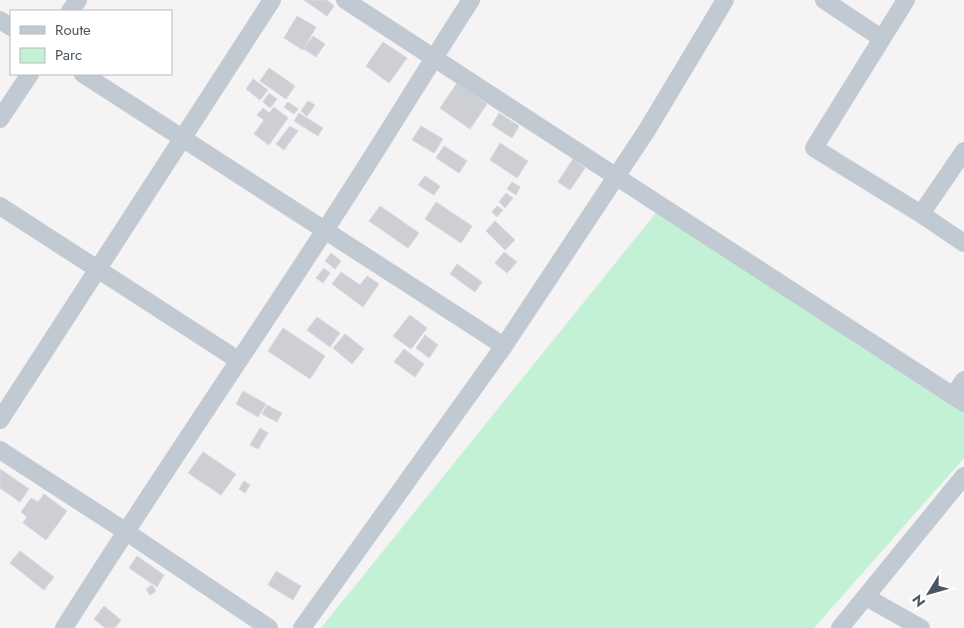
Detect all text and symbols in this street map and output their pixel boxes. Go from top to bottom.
legend [10,10,172,75]
text: Route [55,19,91,41]
text: Parc [55,44,82,66]
north arrow [904,568,954,618]
text: N [907,590,930,611]

